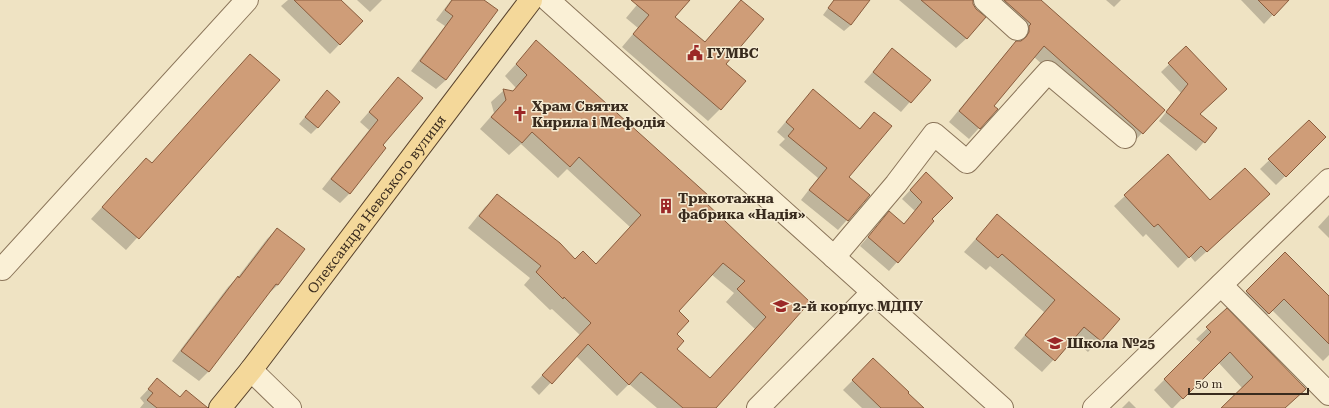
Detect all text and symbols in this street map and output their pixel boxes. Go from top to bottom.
public building icon: ГУМВС [686,44,704,62]
place label: ГУМВС [707,45,759,61]
place label: Храм Святих Кирила і Мефодія [532,98,666,130]
church icon: Храм Святих Кирила і Мефодія [511,105,529,123]
street label: Олександра Невського вулиця [304,112,449,297]
place label: Трикотажна фабрика «Надія» [678,190,806,222]
building icon: Трикотажна фабрика «Надія» [657,197,675,215]
school or university icon: 2-й корпус МДПУ [772,297,790,315]
place label: 2-й корпус МДПУ [793,298,923,314]
school or university icon: Школа №25 [1046,334,1064,352]
place label: Школа №25 [1067,335,1155,351]
scale bar [1189,370,1308,396]
text: 50 m [1195,377,1222,391]

